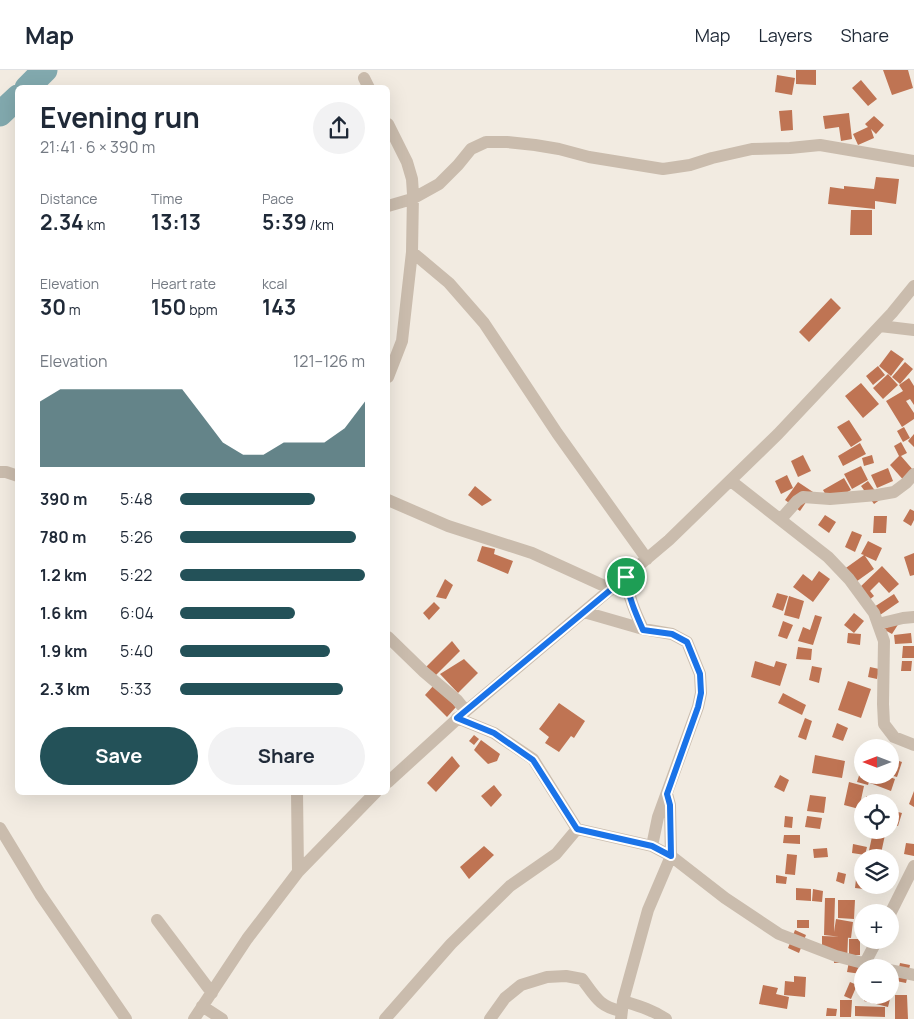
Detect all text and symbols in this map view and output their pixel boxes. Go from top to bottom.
text: Map [25,18,74,51]
text: Map [695,23,730,47]
text: Layers [758,23,812,47]
text: Share [840,23,889,47]
text: Evening run [40,98,200,136]
button: share [313,102,365,154]
text: 21:41 · 6 × 390 m [40,136,155,158]
text: Distance [40,189,97,208]
text: Time [151,189,183,208]
text: Pace [262,189,294,208]
text: 2.34 [40,208,84,236]
text: 13:13 [151,208,201,236]
text: 5:39 [262,208,307,236]
text: km [84,215,106,234]
text: /km [307,215,334,234]
text: Elevation [40,274,99,293]
text: Heart rate [151,274,216,293]
text: kcal [262,274,288,293]
text: 30 [40,293,66,321]
text: 150 [151,293,186,321]
text: 143 [262,293,296,321]
text: m [66,300,81,319]
text: bpm [186,300,218,319]
text: Elevation [40,350,108,372]
text: 121–126 m [293,350,365,372]
text: 390 m [40,488,87,510]
text: 5:48 [120,488,153,510]
text: 780 m [40,526,86,548]
text: 5:26 [120,526,153,548]
pin [605,556,647,598]
icon: arrive [612,563,640,591]
text: 1.2 km [40,564,87,586]
text: 5:22 [120,564,152,586]
text: 1.6 km [40,602,87,624]
text: 6:04 [120,602,154,624]
text: 1.9 km [40,640,87,662]
text: 5:40 [120,640,153,662]
text: 2.3 km [40,678,90,700]
text: 5:33 [120,678,152,700]
button: Save [40,727,198,785]
button: Share [208,727,365,785]
north arrow [854,739,899,784]
map controls [854,739,899,1004]
button: locate [854,794,899,839]
button: layers [854,849,899,894]
button: + [854,904,899,949]
button: − [854,959,899,1004]

